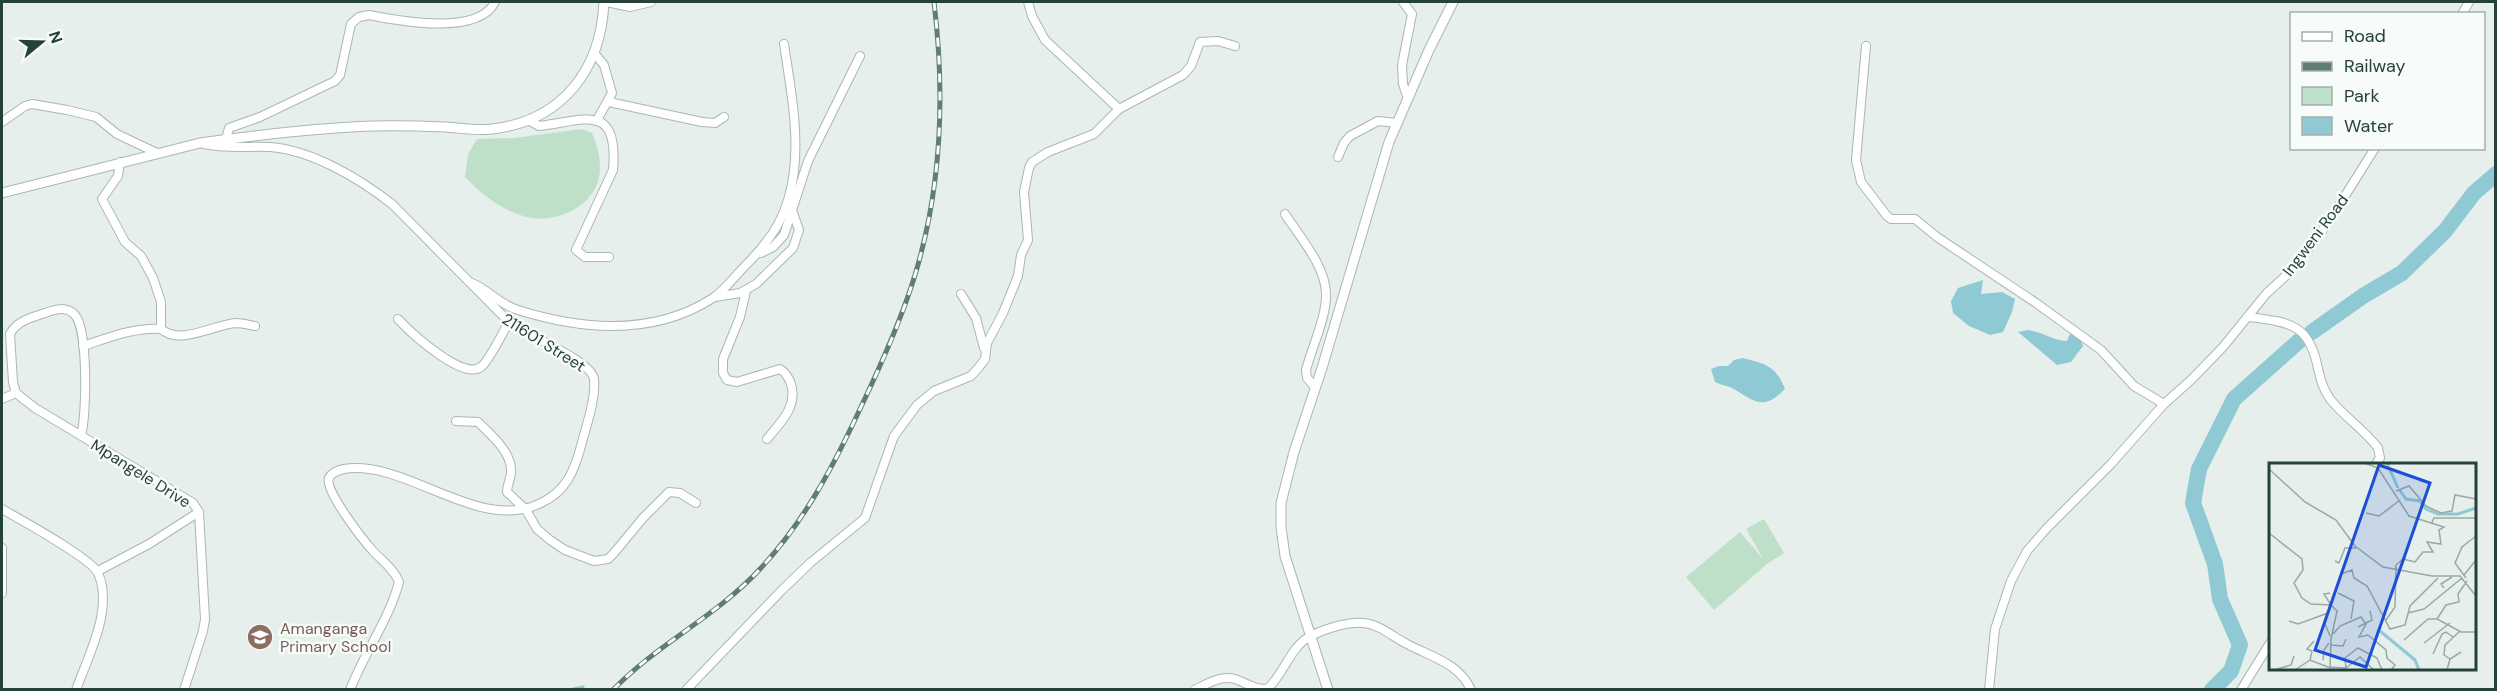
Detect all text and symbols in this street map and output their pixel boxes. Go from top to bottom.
north arrow [12,12,72,72]
legend [2290,12,2485,150]
text: Road [2344,24,2386,48]
text: N [44,28,68,46]
text: Railway [2344,54,2406,78]
text: Park [2344,84,2380,108]
text: Water [2344,114,2394,138]
street label: Ingweni Road [2278,190,2353,281]
street label: 211601 Street [498,308,589,376]
street label: Mpangele Drive [87,434,195,512]
inset map [2269,463,2476,670]
place label: Amanganga Primary School [280,618,391,657]
school or university icon: Amanganga Primary School [245,622,275,652]

